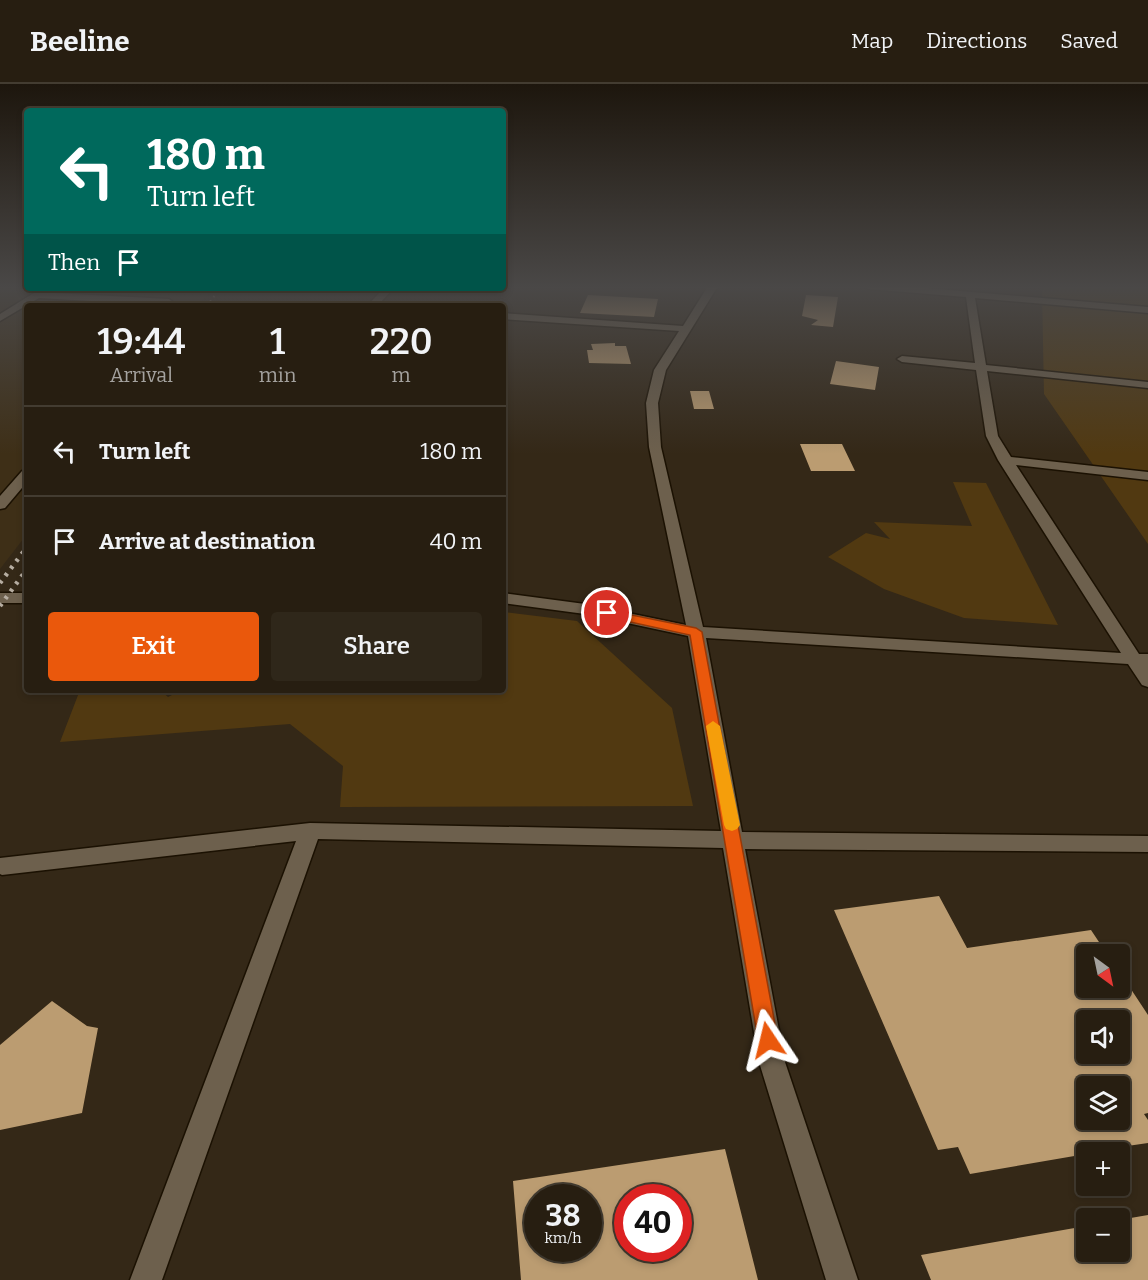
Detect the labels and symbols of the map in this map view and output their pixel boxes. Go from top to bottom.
pin [581,587,632,638]
north arrow [1076,944,1130,998]
position arrow [736,1008,800,1072]
speed limit sign: 40 [614,1184,692,1262]

